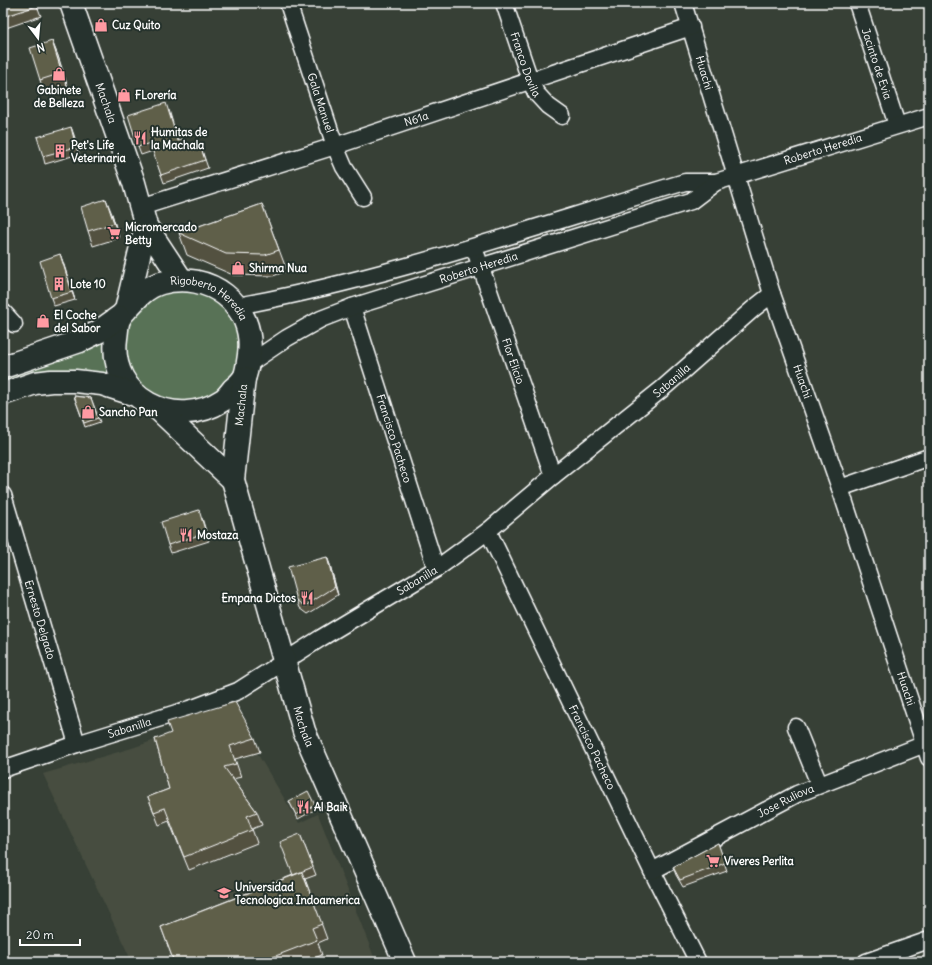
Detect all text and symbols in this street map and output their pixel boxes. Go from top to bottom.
shop icon: Cuz Quito [93,17,109,33]
north arrow [18,18,58,58]
place label: Cuz Quito [112,18,160,32]
street label: Jacinto de Evia [859,26,895,101]
street label: Franco Davila [507,30,543,100]
text: N [35,40,46,55]
street label: Huachi [693,54,716,92]
shop icon: Gabinete de Belleza [51,66,67,82]
street label: Gala Manuel [304,71,337,134]
street label: Machala [92,81,120,125]
place label: Gabinete de Belleza [34,83,85,110]
shop icon: FLorería [116,87,132,103]
place label: FLorería [135,88,177,102]
street label: N61a [402,108,430,129]
place label: Humitas de la Machala [151,125,207,152]
restaurant icon: Humitas de la Machala [132,130,148,146]
street label: Roberto Heredia [782,130,864,168]
place label: Pet's Life Veterinaria [71,138,126,165]
building icon: Pet's Life Veterinaria [52,143,68,159]
place label: Micromercado Betty [125,220,197,248]
supermarket icon: Micromercado Betty [106,225,122,241]
street label: Roberto Heredia [438,249,519,286]
shop icon: Shirma Nua [230,260,246,276]
place label: Shirma Nua [249,261,308,275]
street label: Rigoberto Heredia [169,273,251,323]
building icon: Lote 10 [51,276,67,292]
place label: Lote 10 [70,277,106,291]
place label: El Coche del Sabor [54,308,101,335]
shop icon: El Coche del Sabor [35,313,51,329]
street label: Flor Elicio [499,336,528,386]
street label: Sabanilla [650,361,693,401]
street label: Huachi [790,363,815,400]
street label: Machala [232,383,250,427]
street label: Francisco Pacheco [373,392,415,485]
shop icon: Sancho Pan [80,404,96,420]
place label: Sancho Pan [99,405,158,419]
restaurant icon: Mostaza [178,527,194,543]
place label: Mostaza [197,528,239,542]
street label: Sabanilla [394,563,440,598]
street label: Ernesto Delgado [22,578,58,661]
restaurant icon: Empana Dictos [299,590,315,606]
place label: Empana Dictos [221,591,296,606]
street label: Huachi [894,670,918,707]
street label: Francisco Pacheco [566,703,619,792]
street label: Machala [290,705,317,749]
street label: Sabanilla [106,714,153,741]
street label: Jose Ruliova [755,781,816,821]
restaurant icon: Al Baik [295,799,311,815]
place label: Al Baik [314,800,348,814]
supermarket icon: Viveres Perlita [705,853,721,869]
place label: Viveres Perlita [724,854,795,868]
place label: Universidad Tecnologica Indoamerica [235,880,361,908]
school or university icon: Universidad Tecnologica Indoamerica [216,885,232,901]
scale bar [20,921,80,947]
text: 20 m [26,927,54,942]

